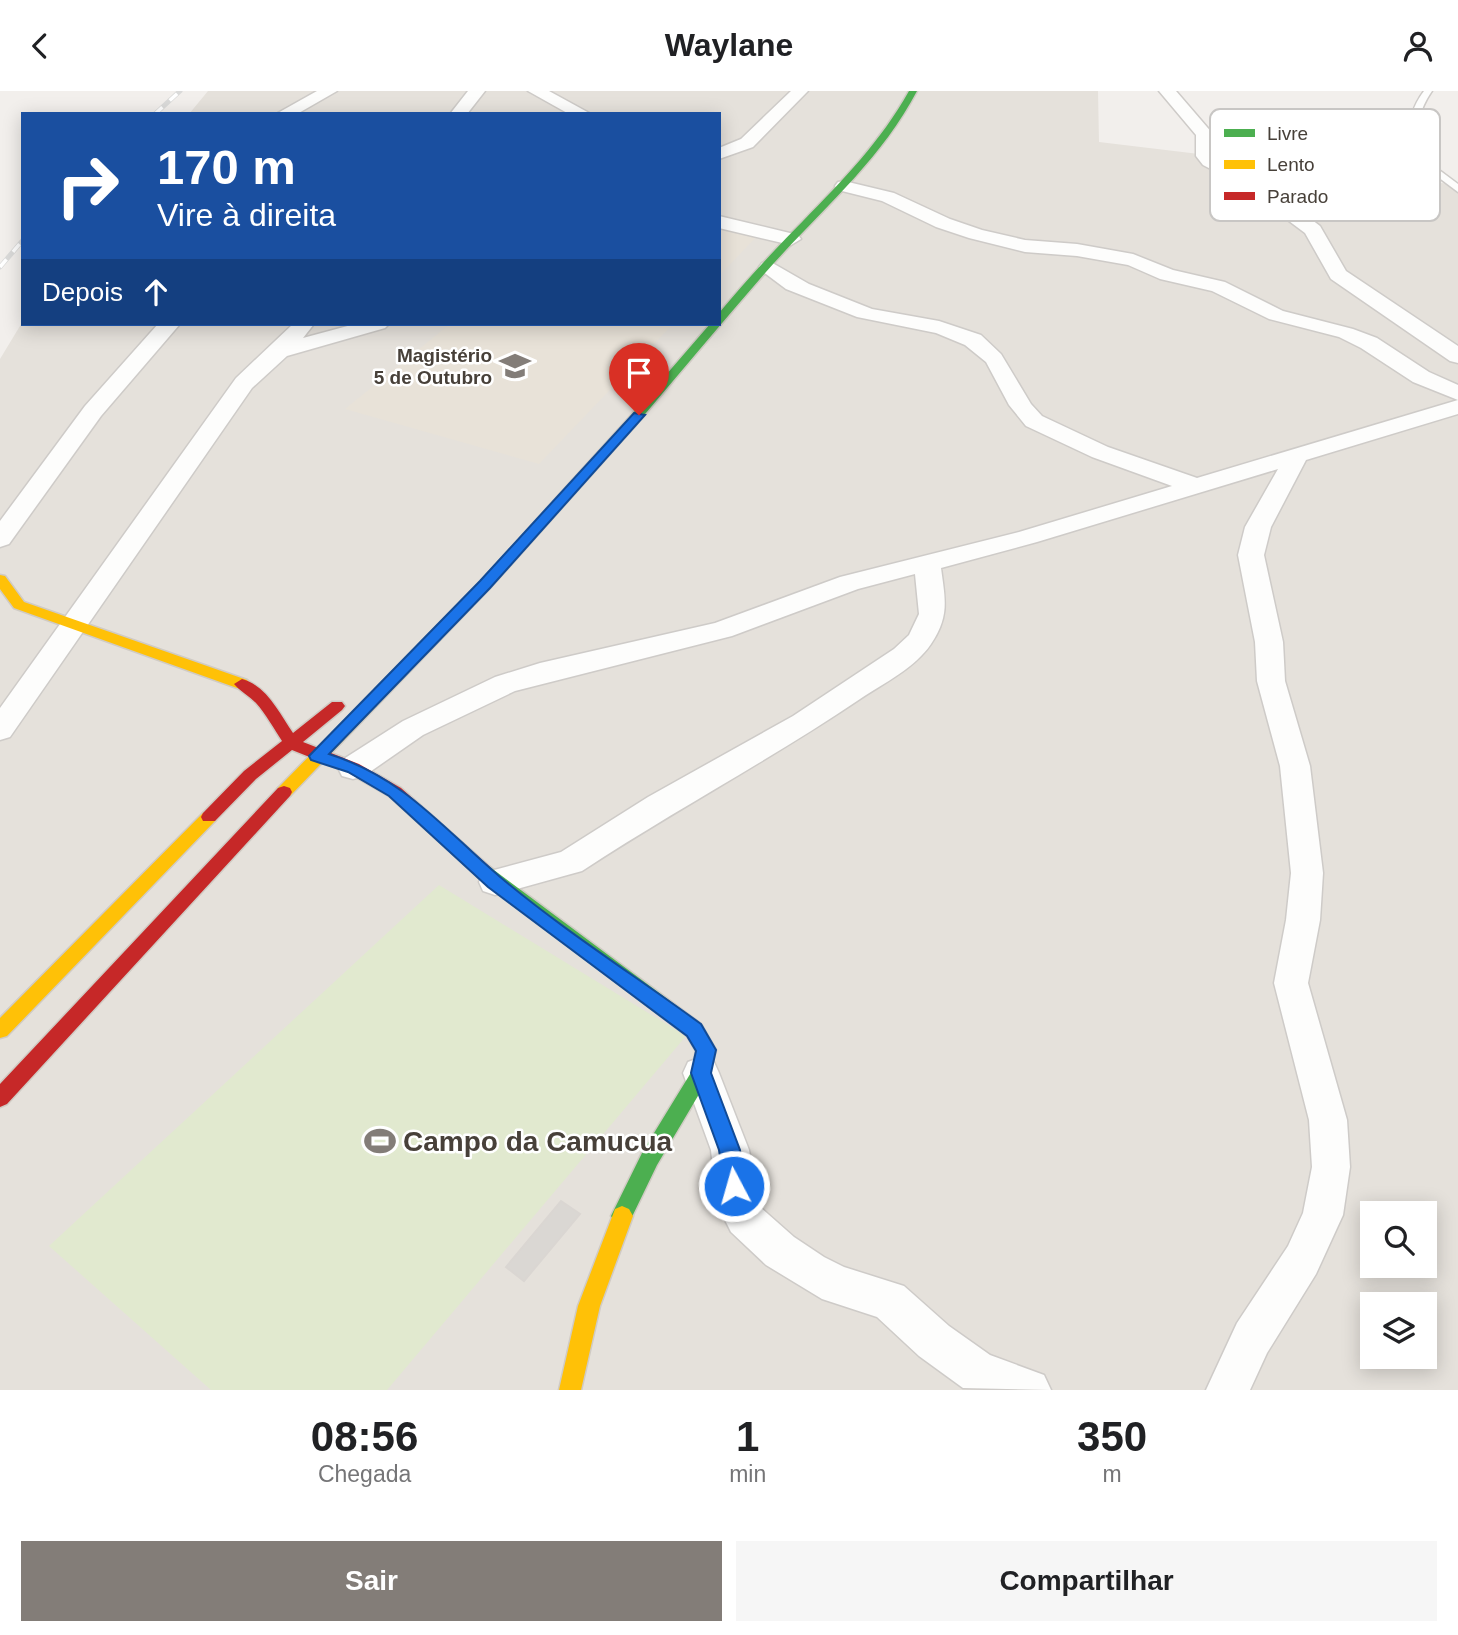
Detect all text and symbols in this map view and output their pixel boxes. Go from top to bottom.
icon: back [21,27,59,65]
text: Waylane [665,27,793,63]
icon: person [1399,27,1437,65]
legend [1210,109,1440,221]
text: Livre [1267,123,1308,144]
icon: right [42,140,133,231]
text: 170 m [157,140,296,194]
text: Lento [1267,154,1315,175]
text: Parado [1267,186,1328,207]
text: Vire à direita [157,197,336,233]
icon: ahead [137,273,175,311]
text: Depois [42,277,123,307]
pin [609,343,669,415]
place label: Magistério 5 de Outubro [374,345,492,388]
school or university icon: Magistério 5 de Outubro [498,349,532,383]
icon: arrive [620,354,658,392]
sports icon: Campo da Camucua [363,1124,397,1158]
place label: Campo da Camucua [403,1126,673,1157]
position arrow [697,1149,771,1223]
map controls [1360,1201,1437,1369]
button: search [1360,1201,1437,1278]
button: layers [1360,1292,1437,1369]
text: 08:56 [311,1413,418,1460]
text: 1 [736,1413,759,1460]
text: 350 [1077,1413,1147,1460]
text: Chegada [318,1461,411,1487]
text: min [729,1461,766,1487]
text: m [1103,1461,1122,1487]
button: Sair [21,1541,722,1621]
button: Compartilhar [736,1541,1437,1621]

